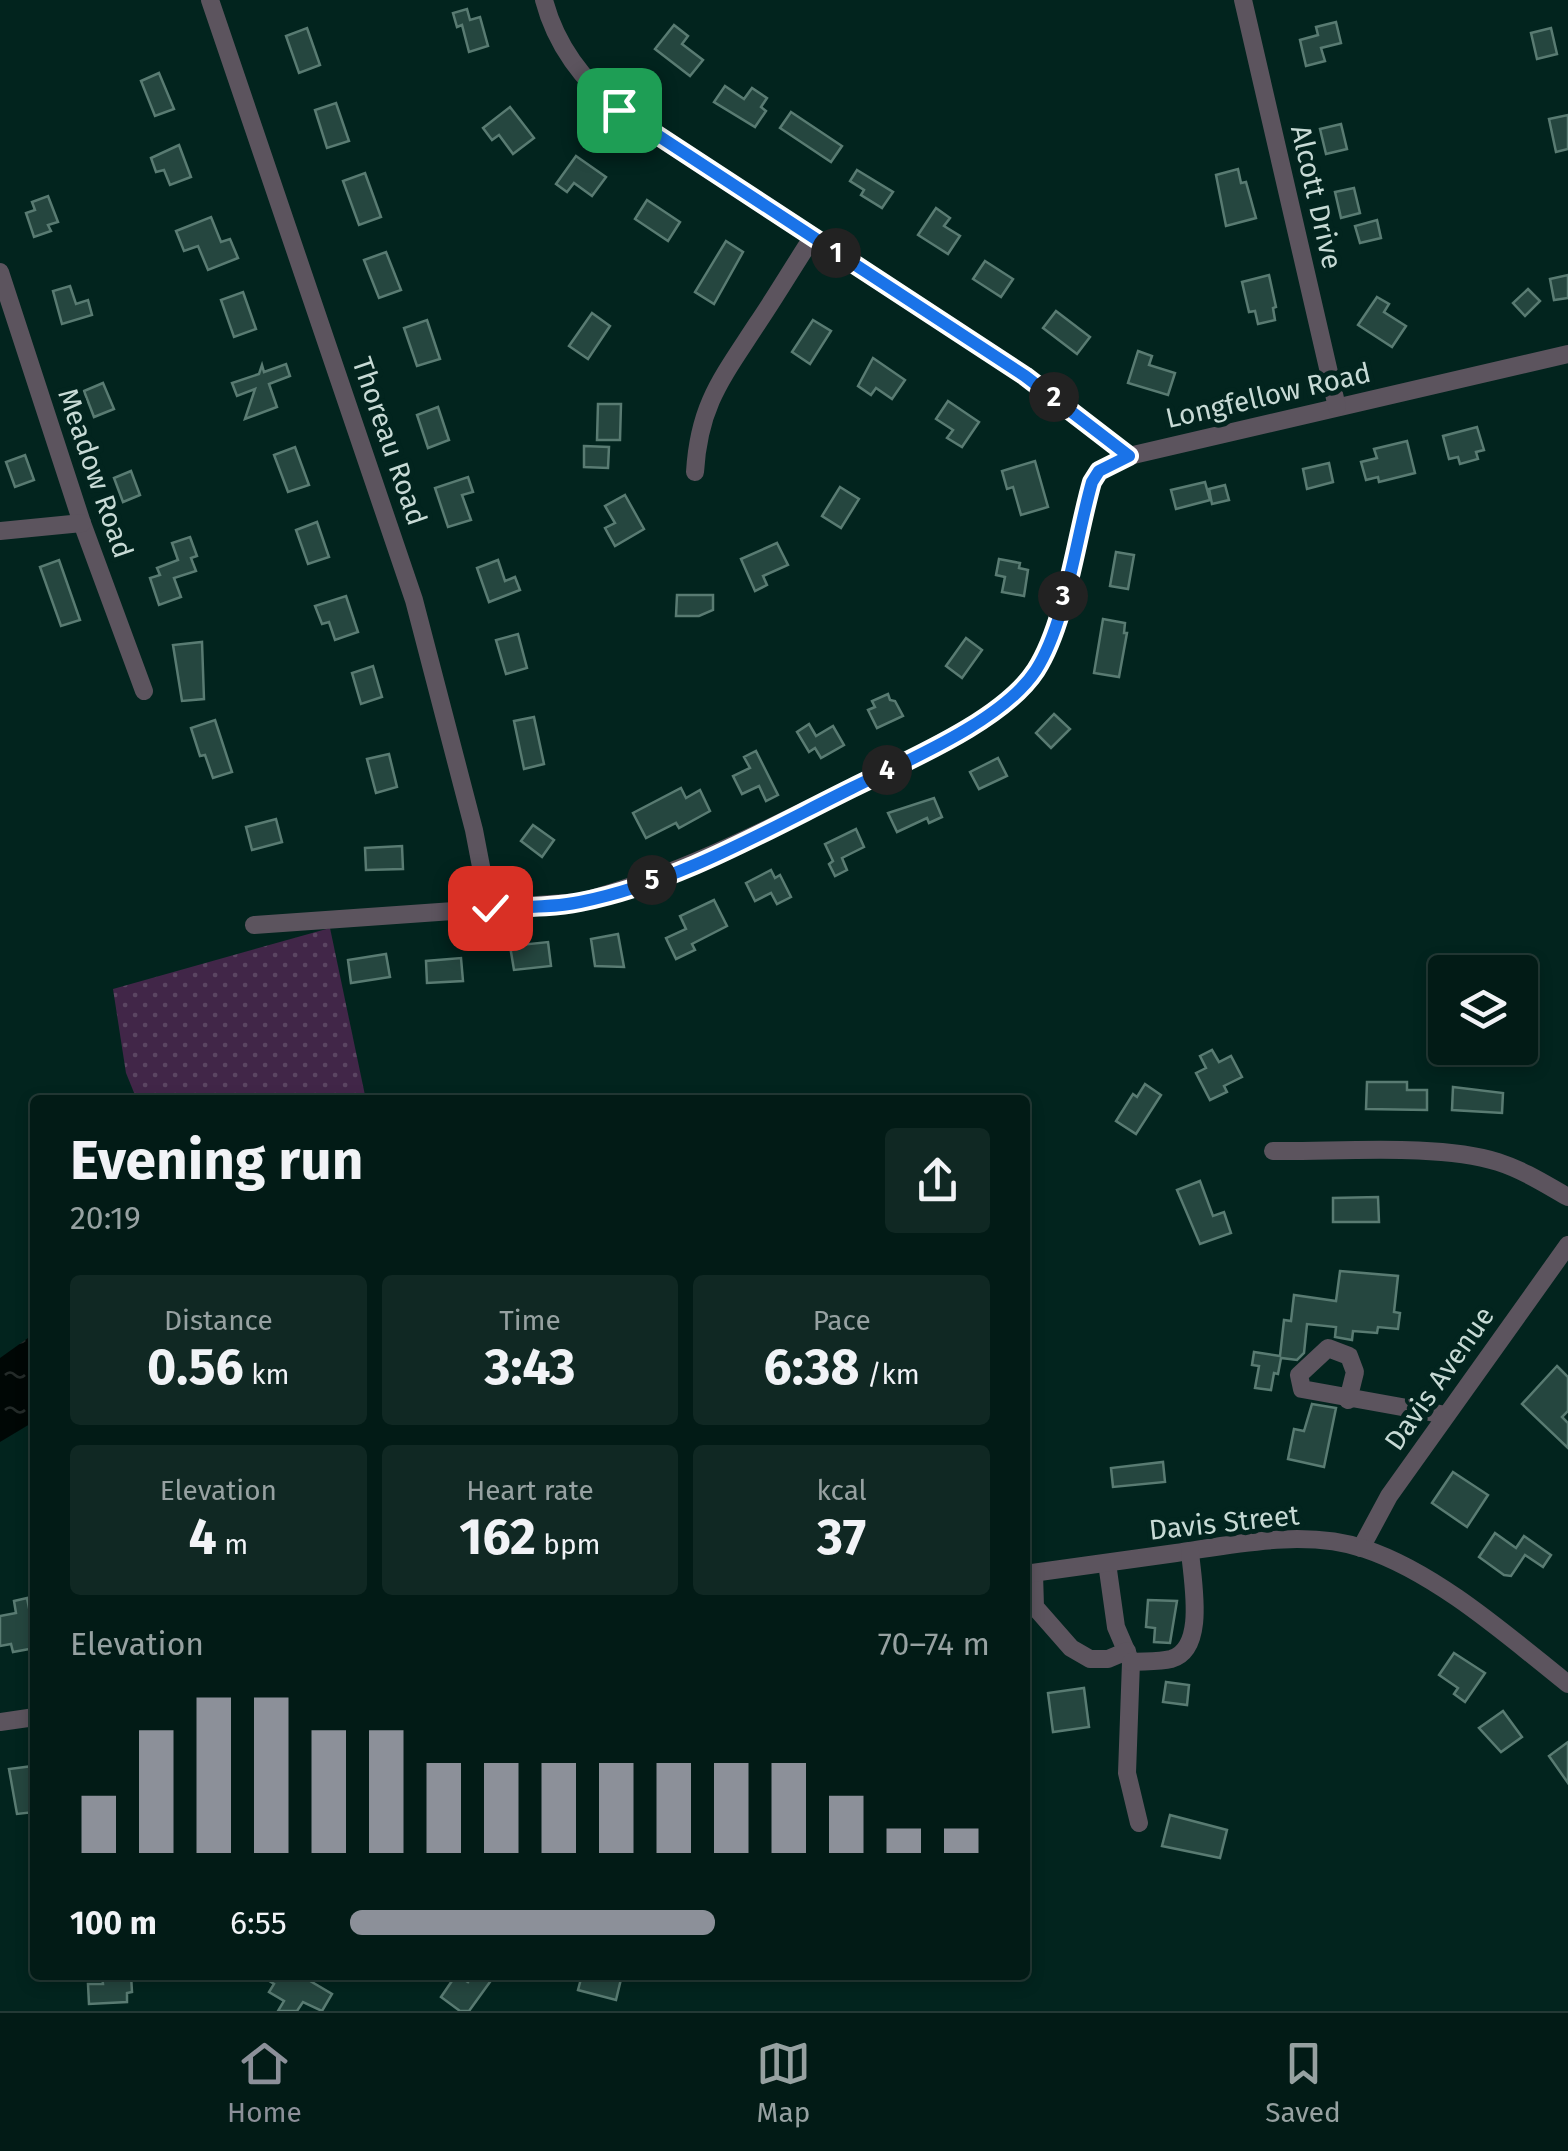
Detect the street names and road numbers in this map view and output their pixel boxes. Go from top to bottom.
street label: Alcott Drive [1284,122,1349,272]
street label: Thoreau Road [345,353,434,530]
street label: Longfellow Road [1162,356,1374,435]
street label: Meadow Road [51,384,140,562]
street label: Davis Avenue [1378,1300,1501,1456]
street label: Davis Street [1147,1498,1302,1547]

